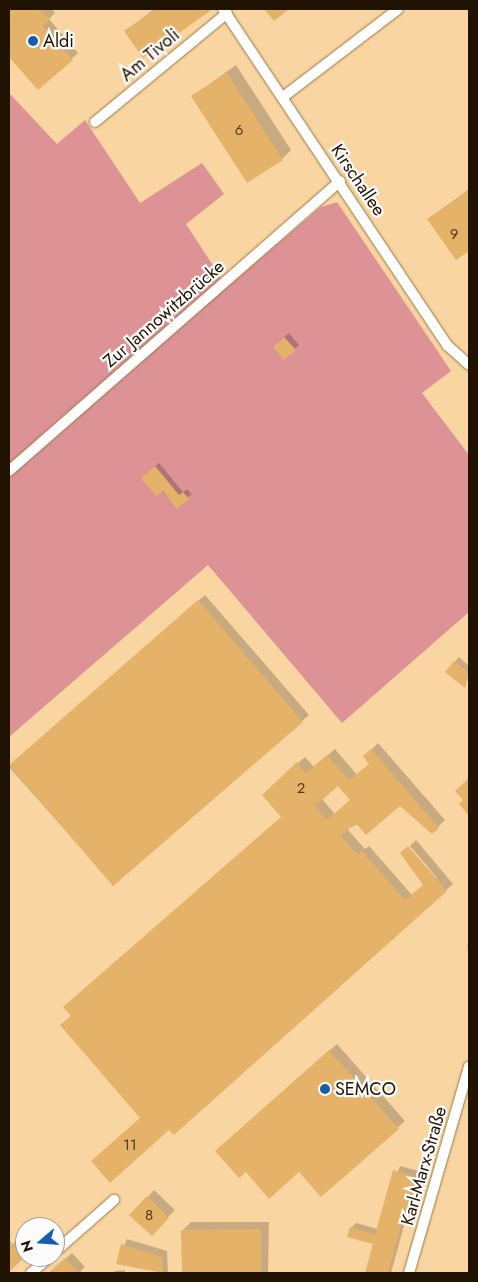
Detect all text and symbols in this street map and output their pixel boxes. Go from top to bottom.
street label: Am Tivoli [116,24,184,86]
place label: Aldi [43,30,74,52]
marker: Aldi [27,35,39,47]
house number: 6 [235,122,243,140]
street label: Kirschallee [326,140,390,220]
house number: 9 [450,226,458,244]
street label: Zur Jannowitzbrücke [99,256,229,372]
house number: 2 [297,780,305,798]
place label: SEMCO [335,1078,396,1100]
marker: SEMCO [319,1083,331,1095]
street label: Karl-Marx-Straße [397,1104,451,1228]
house number: 11 [123,1137,137,1155]
house number: 8 [145,1207,153,1225]
north arrow [15,1217,65,1267]
text: N [15,1238,38,1255]

